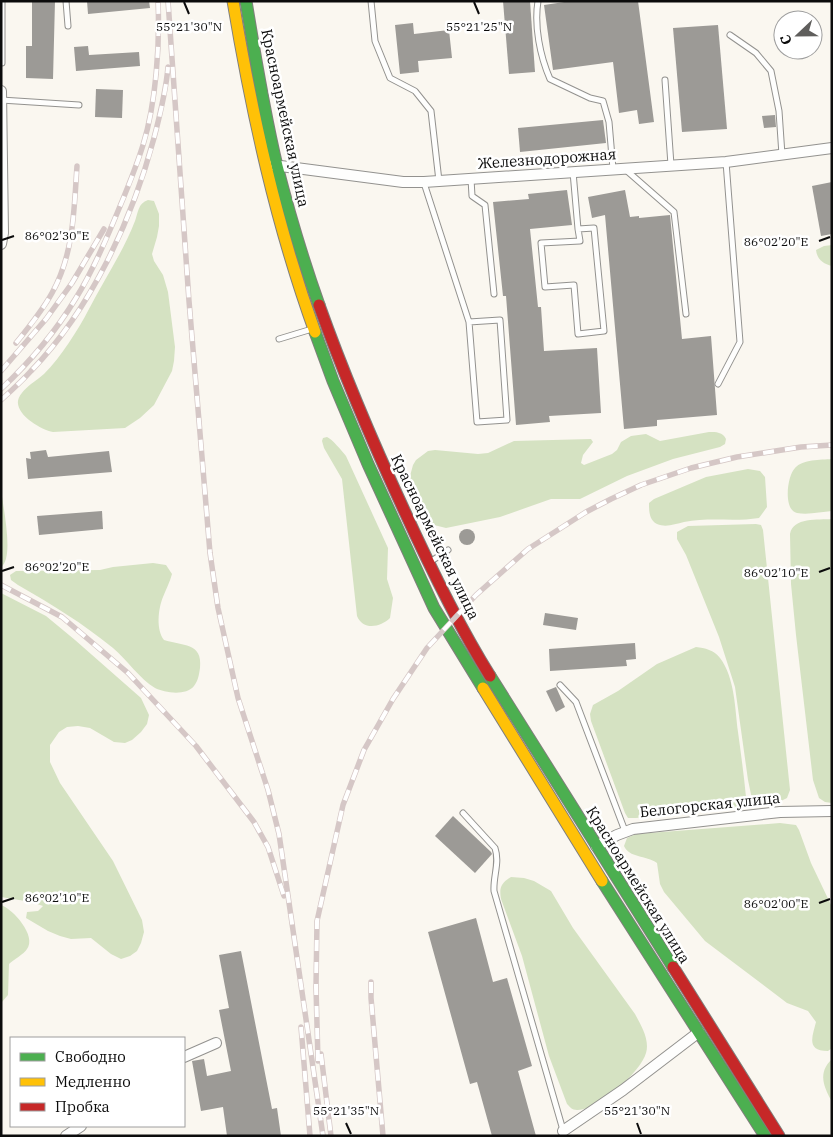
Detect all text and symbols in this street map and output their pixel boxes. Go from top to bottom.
north arrow [773,10,823,60]
text: 55°21'30"N [156,19,222,34]
text: 55°21'25"N [446,19,512,34]
street label: Красноармейская улица [257,27,314,209]
text: С [776,32,796,48]
street label: Железнодорожная [477,144,617,173]
text: 86°02'30"E [25,228,89,243]
text: 86°02'20"E [744,234,808,249]
street label: Красноармейская улица [387,451,484,623]
text: 86°02'20"E [25,559,89,574]
text: 86°02'10"E [744,565,808,580]
street label: Белогорская улица [639,788,781,821]
street label: Красноармейская улица [582,803,695,967]
text: 86°02'10"E [25,890,89,905]
text: 86°02'00"E [744,896,808,911]
legend [10,1037,185,1127]
text: Свободно [55,1047,126,1066]
text: Медленно [55,1072,131,1091]
text: Пробка [55,1097,110,1116]
text: 55°21'35"N [313,1103,379,1118]
text: 55°21'30"N [604,1103,670,1118]

